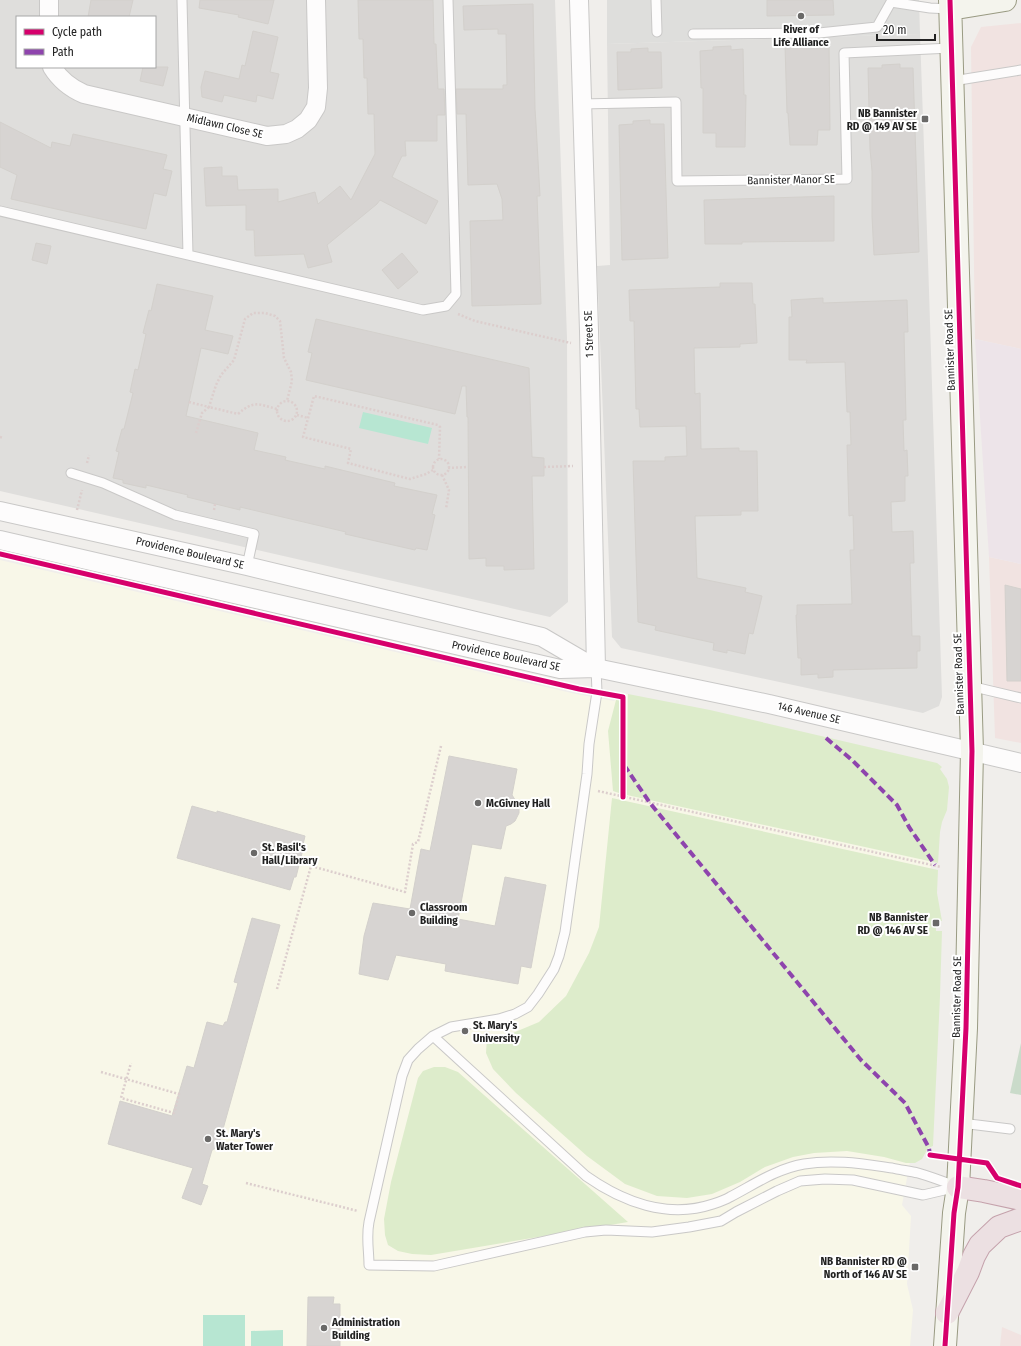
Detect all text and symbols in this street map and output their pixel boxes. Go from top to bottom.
marker: River of Life Alliance [796,11,806,21]
legend [16,16,156,68]
scale bar [877,16,935,42]
place label: River of Life Alliance [773,23,829,49]
text: 20 m [883,23,907,37]
text: Cycle path [52,25,102,39]
text: Path [52,45,74,59]
place label: NB Bannister RD @ 149 AV SE [847,107,918,133]
street label: Midlawn Close SE [186,111,264,141]
marker: NB Bannister RD @ 149 AV SE [920,114,930,124]
street label: Bannister Manor SE [747,173,835,187]
street label: Bannister Road SE [942,309,958,391]
street label: 1 Street SE [582,310,596,358]
street label: Providence Boulevard SE [135,534,245,572]
street label: Bannister Road SE [951,633,967,715]
street label: Providence Boulevard SE [451,638,561,674]
street label: 146 Avenue SE [776,699,842,727]
place label: McGivney Hall [486,797,551,810]
marker: McGivney Hall [473,798,483,808]
place label: St. Basil's Hall/Library [262,841,318,867]
marker: St. Basil's Hall/Library [249,848,259,858]
place label: Classroom Building [420,901,467,927]
marker: Classroom Building [407,908,417,918]
place label: NB Bannister RD @ 146 AV SE [857,911,929,937]
marker: NB Bannister RD @ 146 AV SE [931,918,941,928]
street label: Bannister Road SE [950,956,964,1038]
place label: St. Mary's University [473,1019,520,1045]
marker: St. Mary's University [460,1026,470,1036]
place label: St. Mary's Water Tower [216,1127,274,1153]
marker: St. Mary's Water Tower [203,1134,213,1144]
place label: NB Bannister RD @ North of 146 AV SE [820,1255,907,1281]
marker: NB Bannister RD @ North of 146 AV SE [910,1262,920,1272]
place label: Administration Building [331,1316,400,1342]
marker: Administration Building [319,1323,329,1333]

